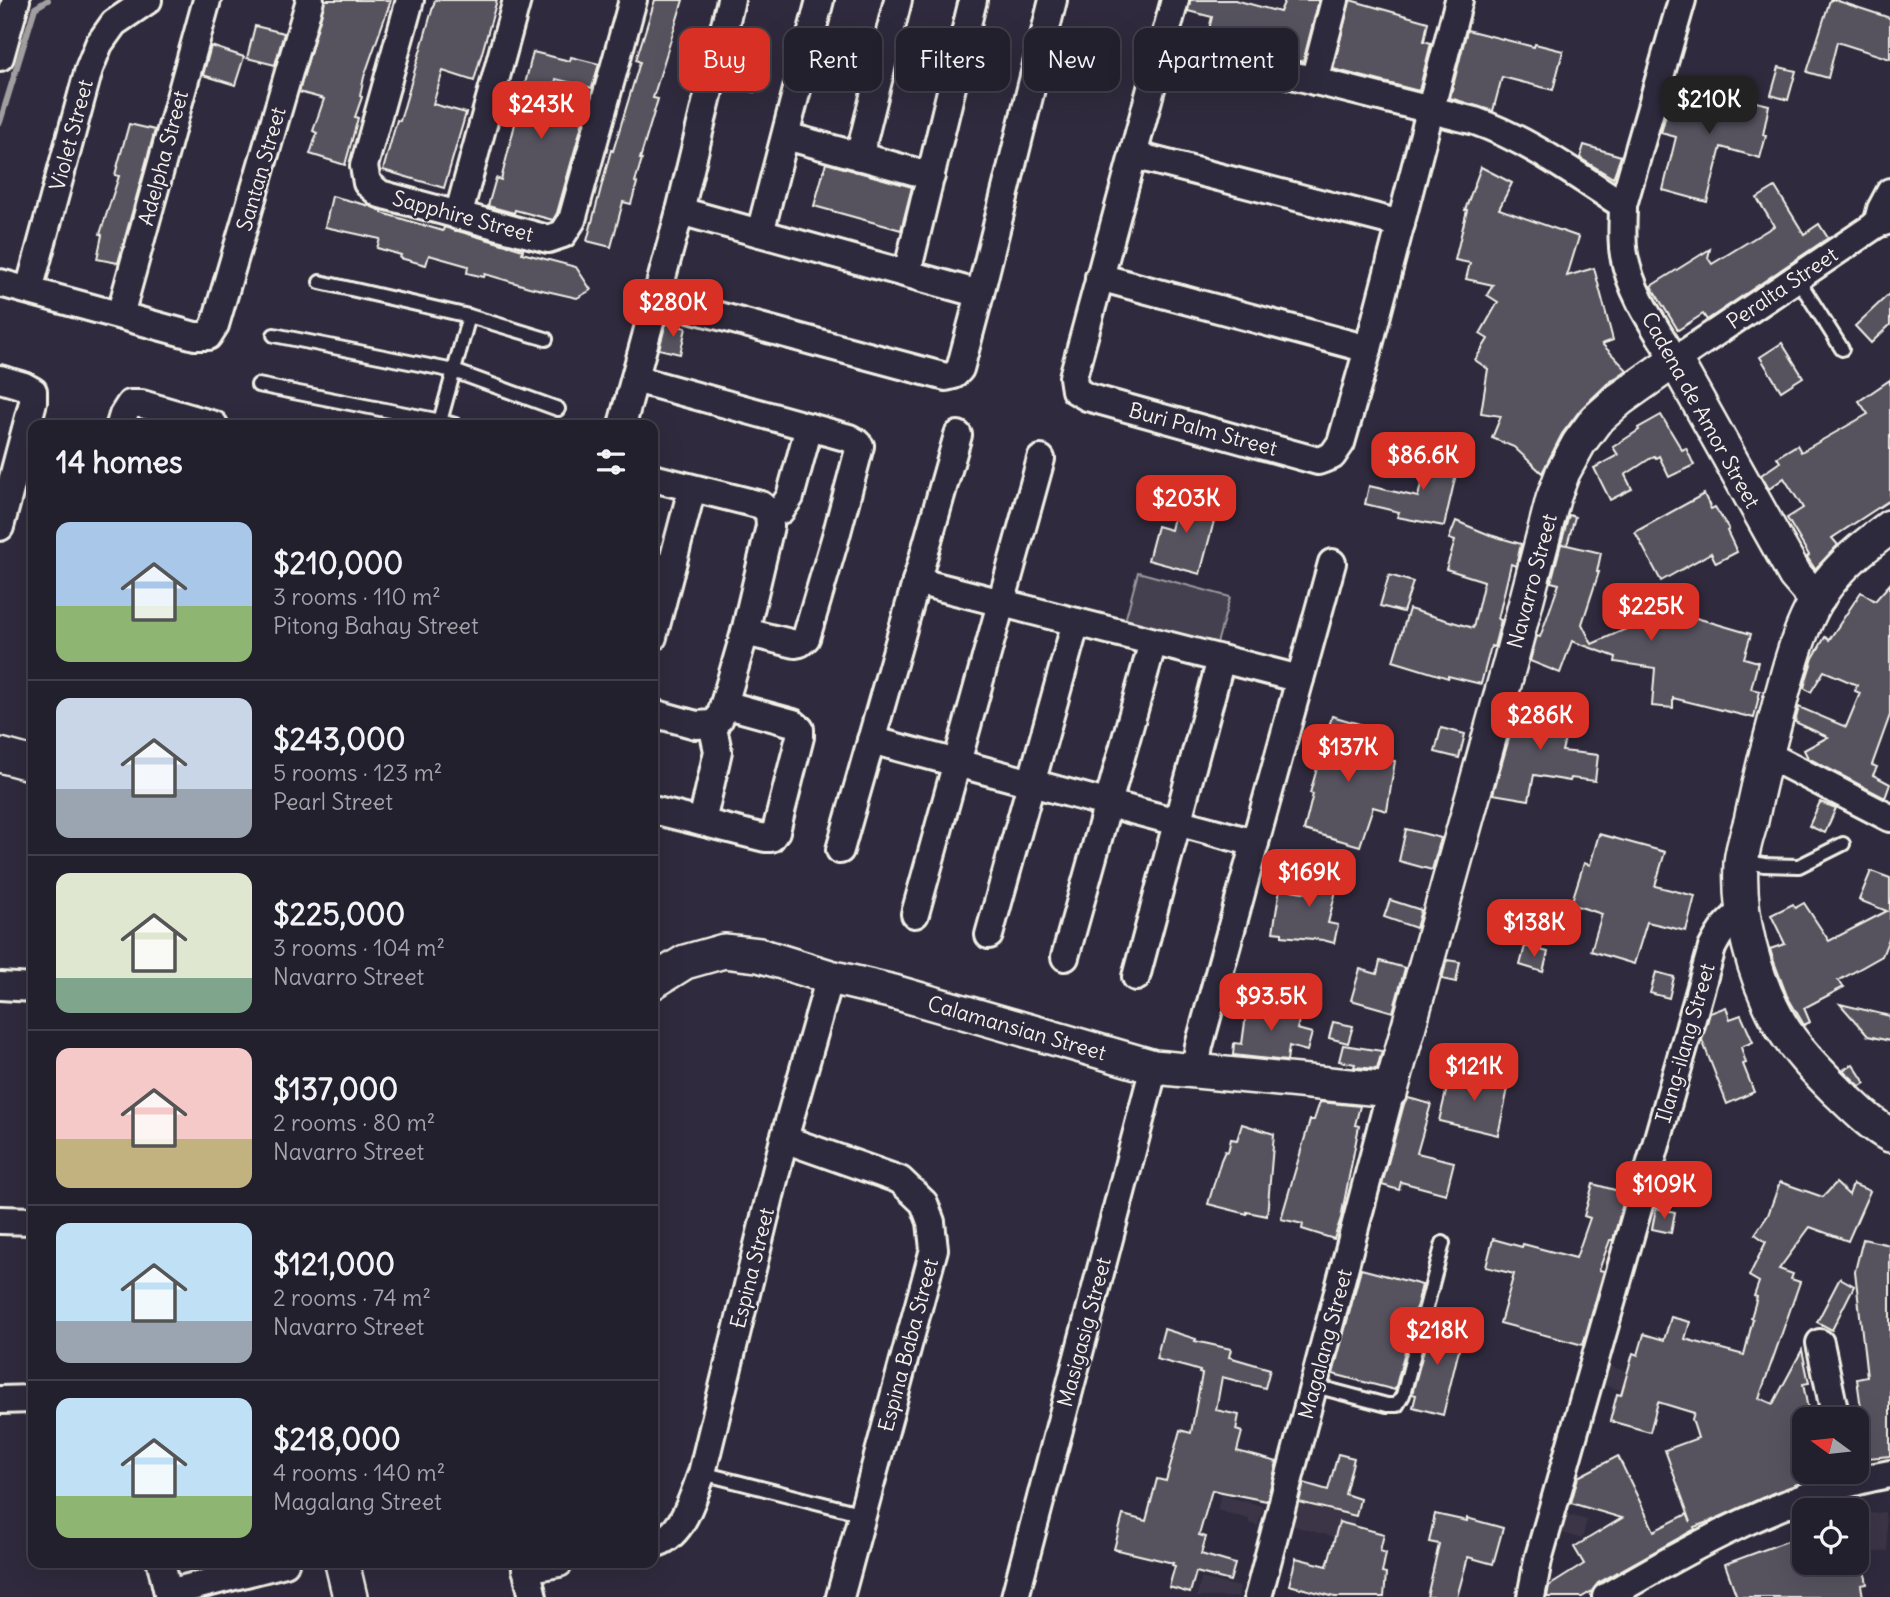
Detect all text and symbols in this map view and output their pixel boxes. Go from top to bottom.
chip: Buy [679,28,770,91]
chip: Rent [784,28,882,91]
chip: Filters [896,28,1010,91]
chip: New [1024,28,1120,91]
chip: Apartment [1134,28,1298,91]
pin: $210K [1660,76,1758,136]
street label: Violet Street [43,77,99,193]
pin: $243K [492,82,590,141]
text: $210K [1677,84,1741,113]
street label: Adelpha Street [132,87,194,229]
text: $243K [508,89,574,118]
street label: Santan Street [230,104,292,234]
street label: Sapphire Street [390,184,536,248]
street label: Peralta Street [1721,241,1843,335]
pin: $280K [624,280,722,339]
text: $280K [639,287,707,316]
street label: Cadena de Amor Street [1636,307,1766,513]
street label: Buri Palm Street [1126,396,1280,462]
pin: $86.6K [1366,433,1480,492]
text: $86.6K [1387,440,1459,469]
text: 14 homes [56,443,183,481]
icon: filters [592,443,630,481]
pin: $203K [1137,476,1235,535]
text: $203K [1152,483,1220,512]
street label: Navarro Street [1501,511,1563,651]
text: $210,000 [273,544,403,582]
icon: home [112,550,196,634]
text: 3 rooms · 110 m² [273,582,441,611]
pin: $225K [1602,584,1700,643]
text: $225K [1618,591,1684,620]
text: Pitong Bahay Street [273,611,479,640]
pin: $286K [1491,692,1589,752]
text: $286K [1507,700,1573,729]
text: $243,000 [273,720,405,758]
pin: $137K [1299,724,1397,784]
icon: home [112,726,196,810]
text: $137K [1318,732,1378,761]
text: 5 rooms · 123 m² [273,758,442,787]
text: Pearl Street [273,787,393,816]
pin: $169K [1260,850,1358,909]
text: $169K [1278,857,1340,886]
text: $225,000 [273,895,405,933]
pin: $138K [1485,900,1583,959]
icon: home [112,901,196,985]
text: $138K [1503,907,1565,936]
text: 3 rooms · 104 m² [273,933,445,962]
street label: Ilang-ilang Street [1649,960,1721,1126]
text: Navarro Street [273,962,424,991]
pin: $93.5K [1214,974,1328,1033]
text: $93.5K [1235,981,1307,1010]
street label: Calamansian Street [925,990,1109,1066]
pin: $121K [1425,1044,1523,1103]
text: $121K [1445,1051,1503,1080]
text: $137,000 [273,1070,398,1108]
icon: home [112,1076,196,1160]
text: 2 rooms · 80 m² [273,1108,435,1137]
text: Navarro Street [273,1137,424,1166]
pin: $109K [1615,1162,1713,1221]
text: $109K [1632,1169,1696,1198]
street label: Espina Street [724,1205,780,1331]
text: $121,000 [273,1245,395,1283]
icon: home [112,1251,196,1335]
street label: Masigasig Street [1051,1254,1117,1410]
street label: Espina Baba Street [872,1255,944,1435]
street label: Magalang Street [1292,1266,1358,1422]
text: 2 rooms · 74 m² [273,1283,431,1312]
pin: $218K [1388,1308,1486,1367]
text: Navarro Street [273,1312,424,1341]
text: $218K [1406,1315,1468,1344]
north arrow [1792,1407,1869,1484]
map controls [1792,1407,1869,1575]
text: $218,000 [273,1420,401,1458]
icon: home [112,1426,196,1510]
text: 4 rooms · 140 m² [273,1458,445,1487]
text: Magalang Street [273,1487,442,1516]
button: locate [1792,1498,1869,1575]

